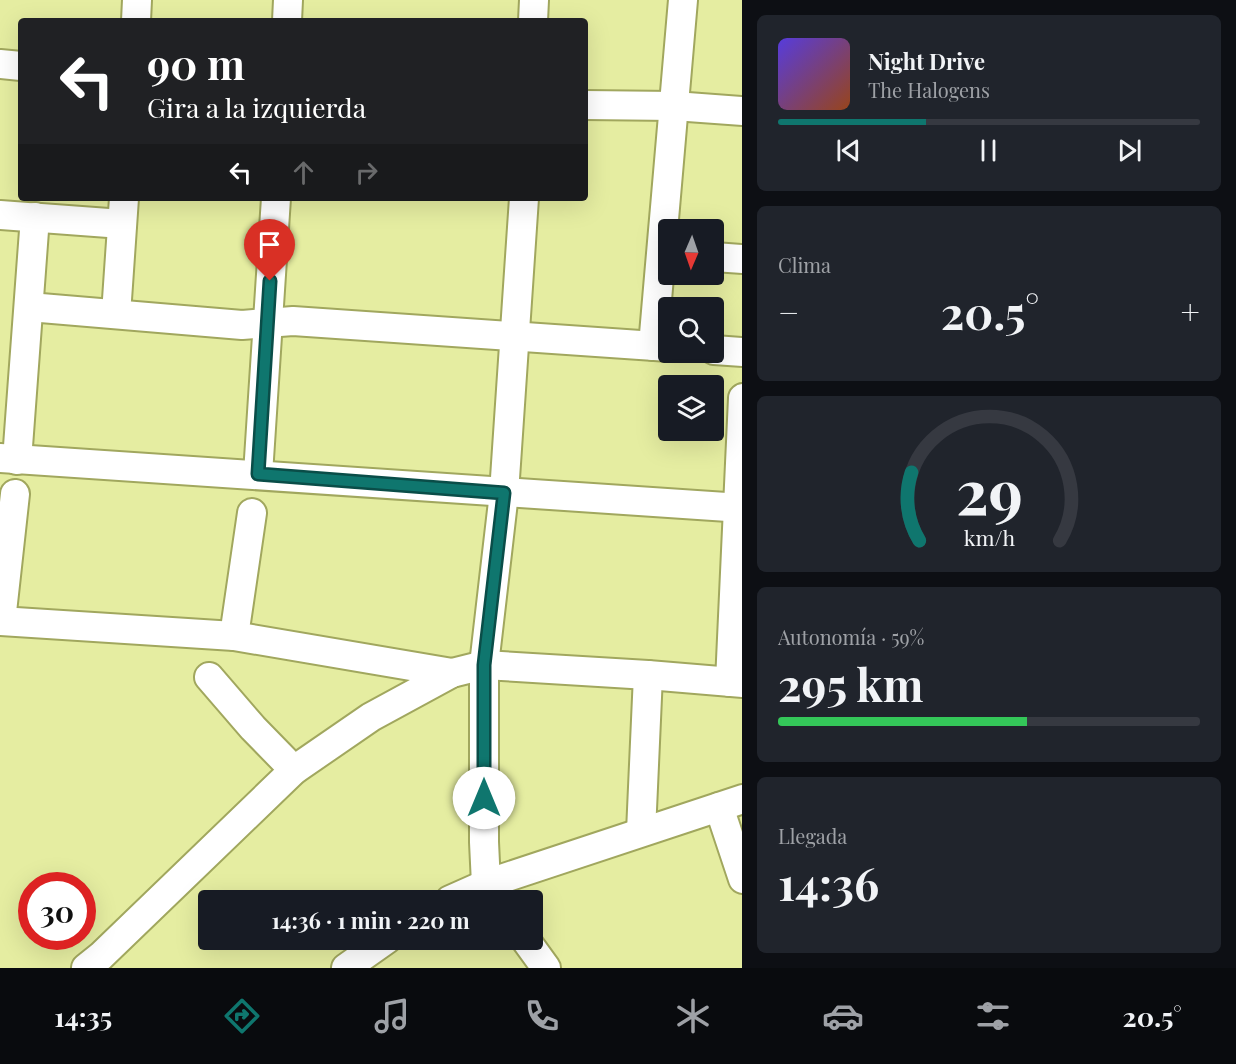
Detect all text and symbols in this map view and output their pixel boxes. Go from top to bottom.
text: 90 m [147,35,245,91]
icon: left [48,42,126,120]
text: Night Drive [868,46,985,76]
text: The Halogens [868,76,990,103]
text: Gira a la izquierda [147,89,366,125]
icon: previous [832,134,865,167]
icon: pause [972,134,1005,167]
icon: next [1113,134,1146,167]
icon: left [224,156,257,189]
icon: ahead [287,156,320,189]
icon: right [350,156,383,189]
pin [244,219,295,281]
north arrow [658,219,724,285]
map controls [658,219,724,441]
icon: arrive [253,228,286,261]
text: Clima [778,251,831,278]
text: 20.5° [941,281,1039,341]
text: − [778,289,799,333]
text: + [1181,289,1200,333]
button: search [658,297,724,363]
button: layers [658,375,724,441]
text: 29 [955,447,1023,531]
text: km/h [963,523,1015,551]
text: Autonomía · 59% [778,623,924,650]
text: 295 km [778,653,923,713]
position arrow [452,766,516,830]
text: Llegada [778,822,847,849]
text: 14:36 [778,852,879,912]
speed limit sign: 30 [18,872,96,950]
text: 14:36 · 1 min · 220 m [271,905,470,935]
icon: directions [221,995,263,1037]
icon: music [371,995,413,1037]
icon: phone [521,995,563,1037]
icon: climate [672,995,714,1037]
icon: car [822,995,864,1037]
icon: filters [972,995,1014,1037]
text: 14:35 [54,998,112,1034]
text: 20.5° [1123,998,1182,1034]

